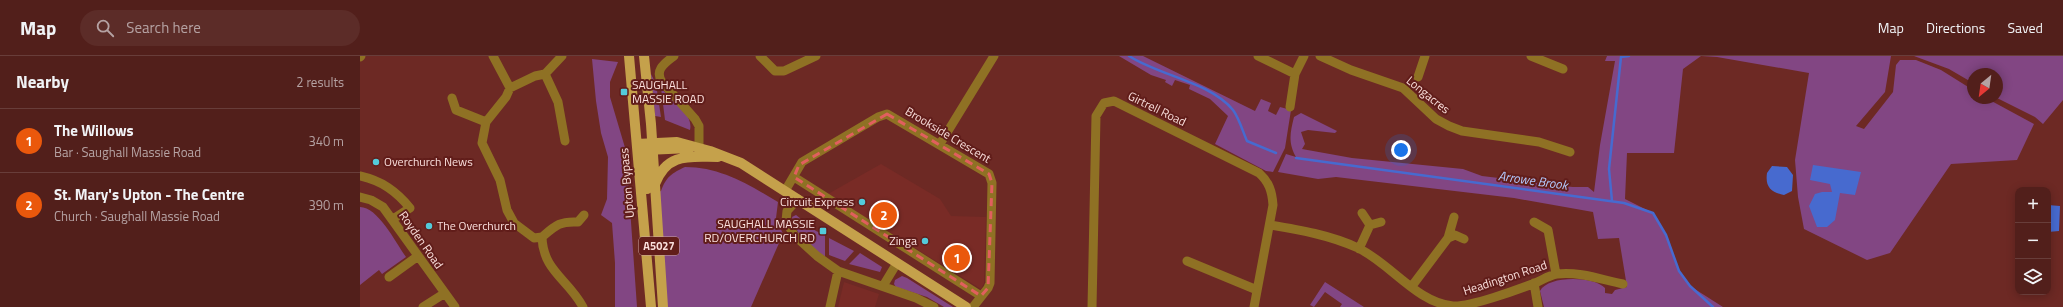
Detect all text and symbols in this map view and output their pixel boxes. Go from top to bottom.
search box [80,10,360,46]
text: Map [20,13,56,42]
text: Search here [126,16,201,39]
icon: search [94,17,116,39]
text: Map [1878,17,1904,38]
text: Directions [1926,17,1985,38]
text: Saved [2007,17,2043,38]
north arrow [1967,68,2003,104]
text: Nearby [16,69,69,95]
street label: Longacres [1402,71,1455,118]
text: 2 results [296,72,344,92]
place label: SAUGHALL MASSIE ROAD [632,75,705,108]
street label: Girtrell Road [1125,86,1190,131]
marker: SAUGHALL MASSIE ROAD [619,87,629,97]
street label: Brookside Crescent [902,101,995,168]
text: The Willows [54,119,134,142]
text: 1 [25,131,33,151]
text: 340 m [308,131,344,151]
your location [1391,140,1411,160]
text: Bar · Saughall Massie Road [54,142,201,162]
street label: Upton Bypass [614,147,639,219]
place label: Overchurch News [384,152,473,171]
marker: Overchurch News [371,157,381,167]
water label: Arrowe Brook [1497,165,1571,195]
text: St. Mary's Upton - The Centre [54,183,244,206]
map controls [2015,187,2051,295]
button: + [2015,187,2051,223]
place label: Circuit Express [780,192,854,211]
text: 2 [25,195,33,215]
text: 390 m [308,195,344,215]
marker: Circuit Express [857,197,867,207]
pin: 2 [871,200,897,230]
text: Church · Saughall Massie Road [54,206,220,226]
street label: Royden Road [395,207,448,272]
place label: SAUGHALL MASSIE RD/OVERCHURCH RD [704,214,815,247]
place label: The Overchurch [437,216,516,235]
marker: The Overchurch [424,221,434,231]
button: − [2015,223,2051,259]
marker: SAUGHALL MASSIE RD/OVERCHURCH RD [818,226,828,236]
place label: Zinga [889,231,917,250]
marker: Zinga [920,236,930,246]
road number: A5027 [639,237,679,255]
pin: 1 [944,243,970,273]
street label: Headington Road [1460,255,1549,300]
button: layers [2015,259,2051,295]

